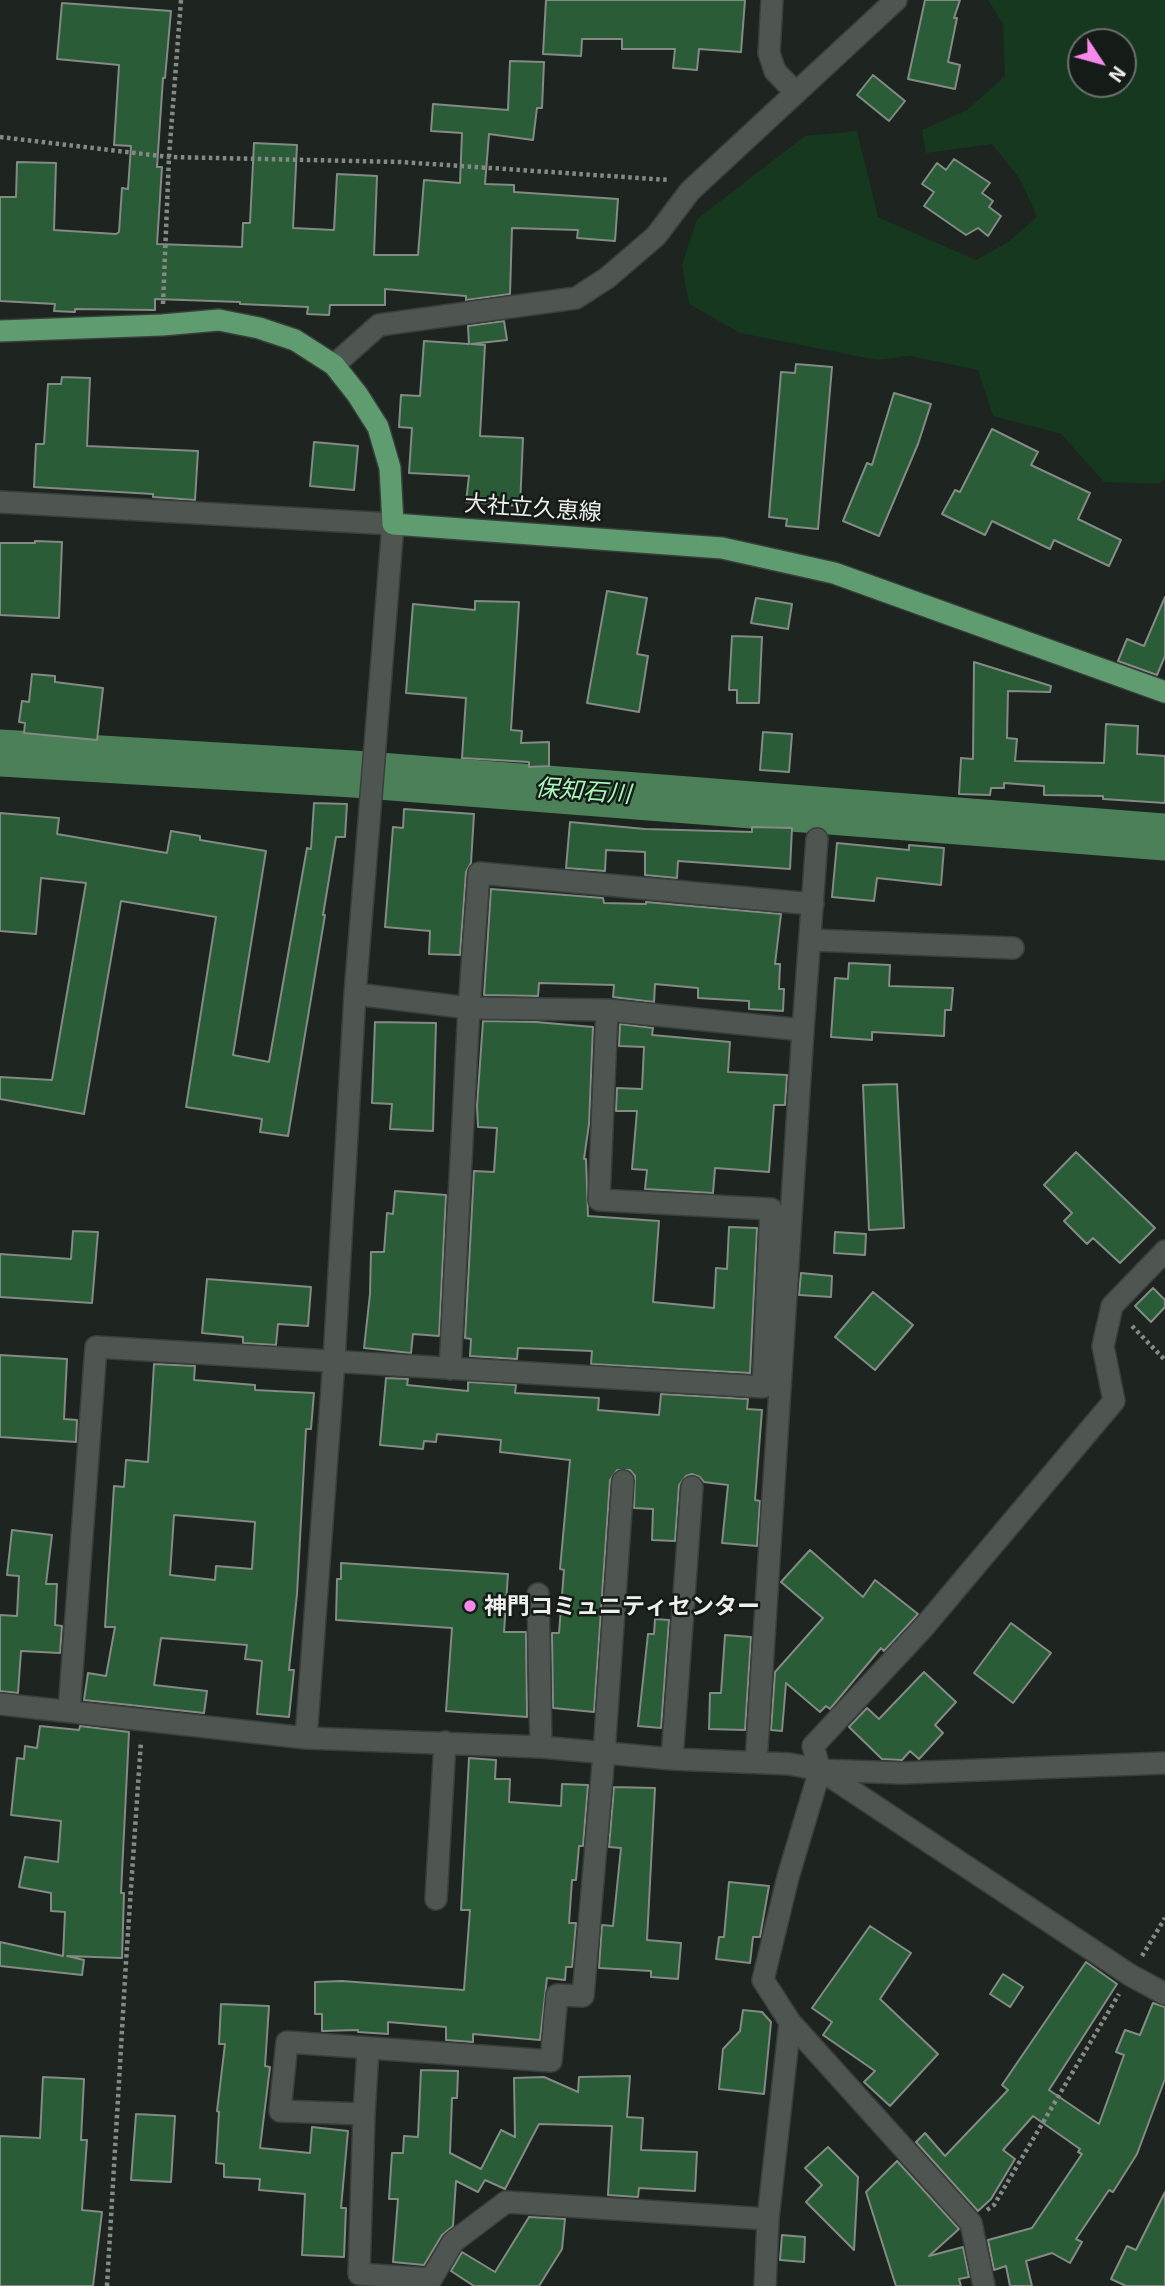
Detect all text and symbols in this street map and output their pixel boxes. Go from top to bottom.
north arrow [1067,28,1137,98]
text: N [1104,62,1131,87]
street label: 大社立久恵線 [463,489,603,527]
water label: 保知石川 [534,773,632,809]
place label: 神門コミュニティセンター [484,1592,760,1620]
marker: 神門コミュニティセンター [462,1598,478,1614]

